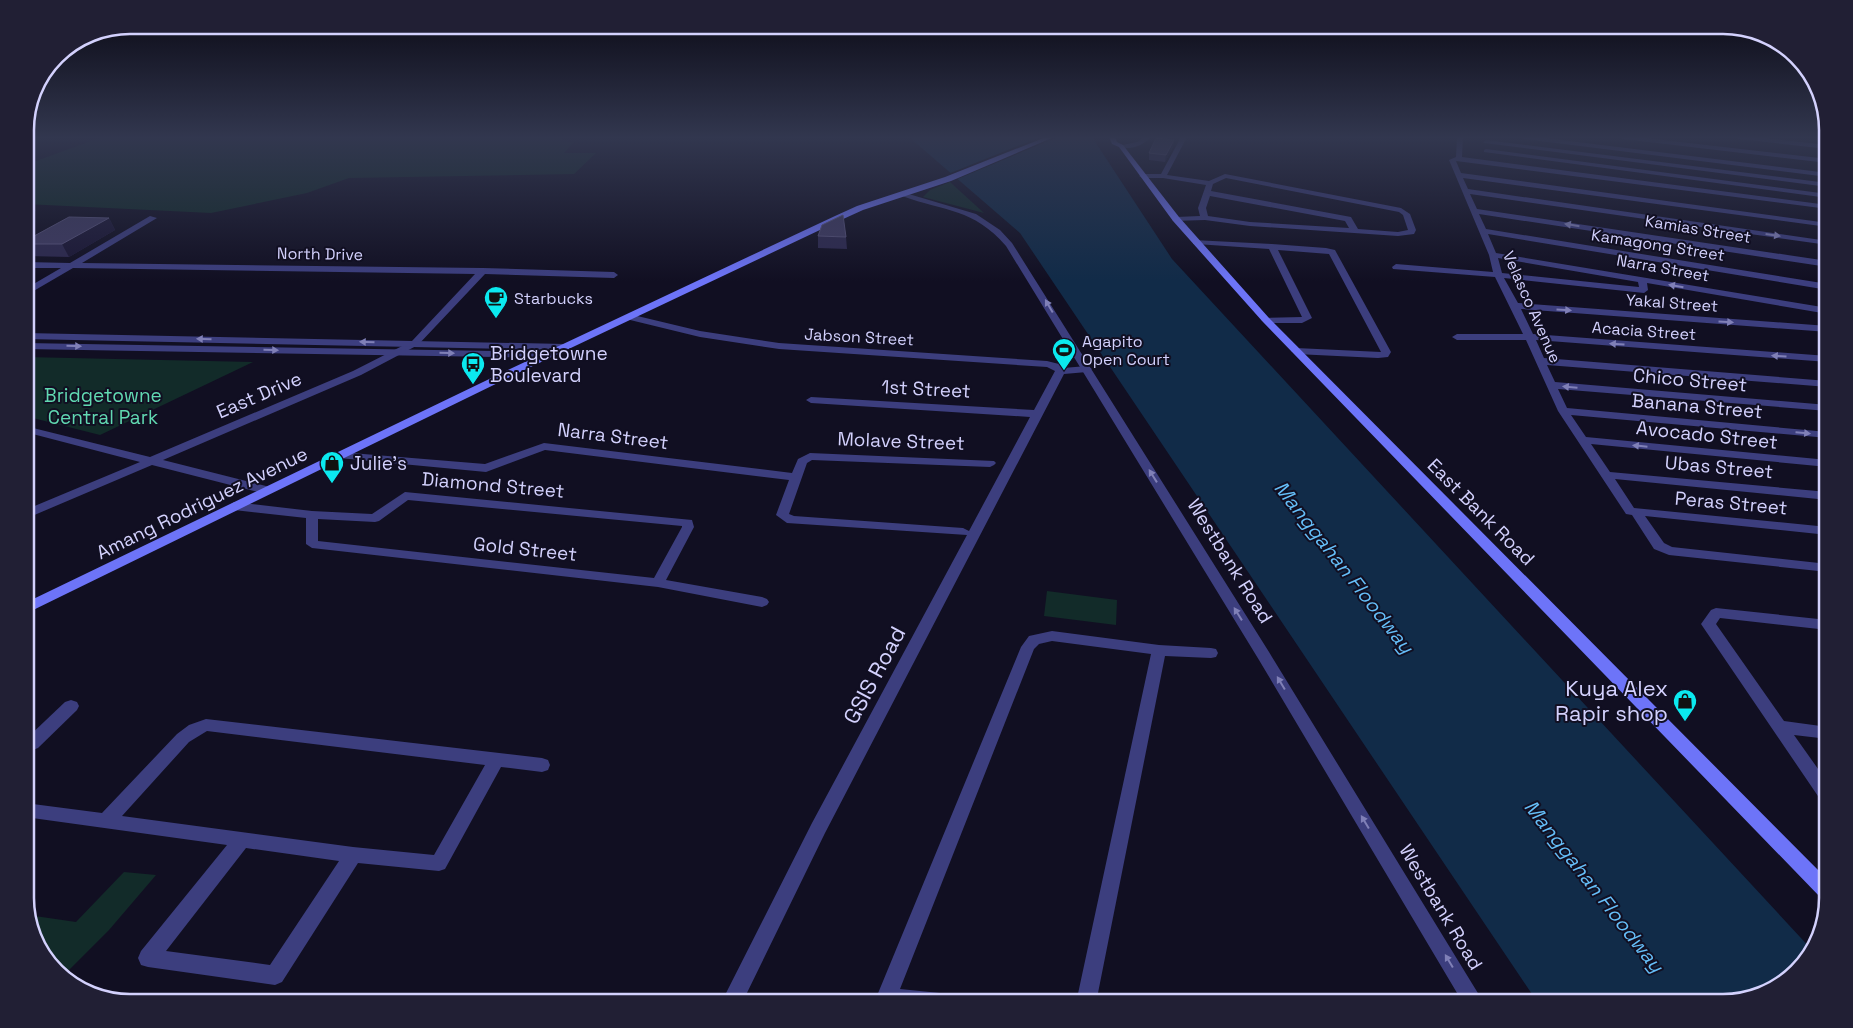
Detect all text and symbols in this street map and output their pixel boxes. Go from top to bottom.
street label: Kamias Street [1643,210,1753,248]
one-way arrow [1564,221,1580,229]
street label: Kamagong Street [1590,224,1726,266]
one-way arrow [1765,231,1781,239]
street label: North Drive [277,243,363,265]
street label: Velasco Avenue [1498,248,1566,366]
street label: Narra Street [1615,250,1711,286]
one-way arrow [1668,282,1684,290]
cafe icon: Starbucks [483,285,509,319]
place label: Starbucks [514,288,593,309]
street label: Yakal Street [1625,289,1719,317]
one-way arrow [1044,300,1053,313]
one-way arrow [1556,306,1572,314]
street label: Acacia Street [1591,317,1697,345]
one-way arrow [1718,318,1734,326]
street label: Jabson Street [804,324,914,350]
place label: Agapito Open Court [1082,331,1170,370]
one-way arrow [196,335,212,343]
sports icon: Agapito Open Court [1051,337,1077,371]
one-way arrow [358,338,374,346]
one-way arrow [1609,339,1625,347]
place label: Bridgetowne Boulevard [490,341,608,388]
one-way arrow [66,343,82,351]
one-way arrow [264,346,280,354]
one-way arrow [439,349,455,357]
bus stop icon: Bridgetowne Boulevard [460,351,486,385]
one-way arrow [1771,351,1787,359]
street label: Chico Street [1632,363,1748,397]
street label: East Drive [212,366,306,424]
street label: 1st Street [881,374,971,404]
one-way arrow [1562,382,1578,390]
park label: Bridgetowne Central Park [44,383,162,430]
street label: Banana Street [1630,388,1764,424]
street label: Avocado Street [1635,415,1779,455]
street label: Narra Street [556,417,670,455]
street label: Molave Street [837,426,965,456]
one-way arrow [1796,429,1812,437]
street label: Amang Rodriguez Avenue [92,441,312,565]
one-way arrow [1632,442,1648,450]
shop icon: Julie's [319,450,345,484]
street label: Ubas Street [1664,450,1774,484]
place label: Julie's [350,451,407,476]
street label: East Bank Road [1422,453,1540,571]
street label: Diamond Street [421,466,565,504]
one-way arrow [1148,469,1158,482]
water label: Manggahan Floodway [1268,475,1421,660]
street label: Peras Street [1674,486,1788,520]
street label: Westbank Road [1182,494,1278,628]
street label: Gold Street [472,531,578,567]
one-way arrow [1234,608,1243,621]
street label: GSIS Road [837,621,911,729]
place label: Kuya Alex Rapir shop [1555,674,1668,727]
one-way arrow [1276,677,1285,690]
shop icon: Kuya Alex Rapir shop [1672,688,1698,722]
water label: Manggahan Floodway [1518,794,1671,979]
one-way arrow [1360,816,1369,829]
street label: Westbank Road [1394,839,1488,975]
one-way arrow [1444,955,1453,968]

